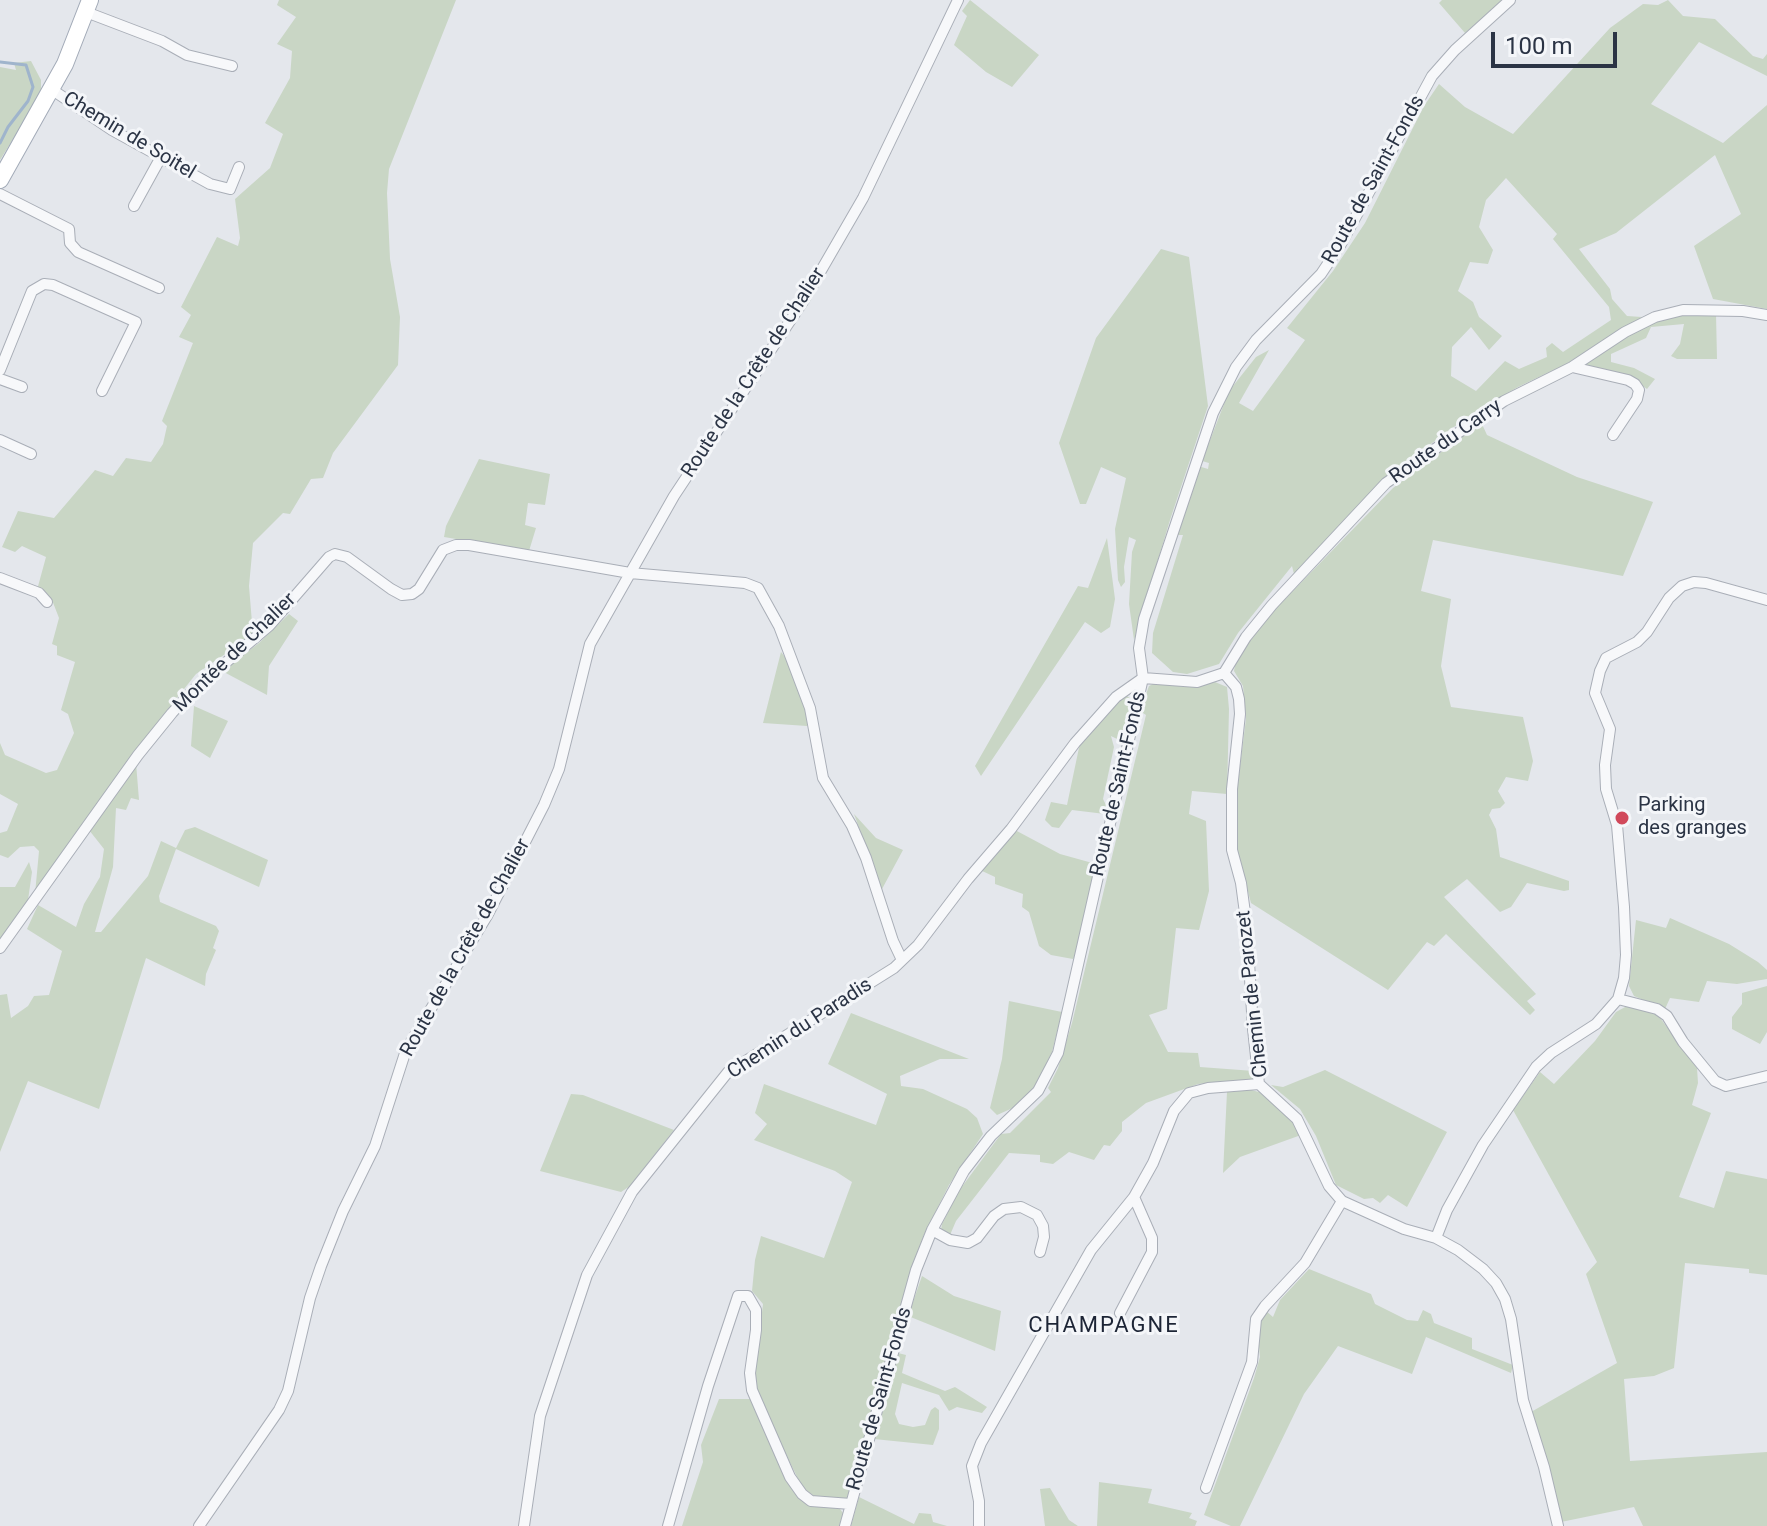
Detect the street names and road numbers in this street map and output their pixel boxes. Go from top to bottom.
street label: Chemin de Soitel [59,87,199,185]
street label: Route de Saint-Fonds [1318,91,1430,269]
street label: Route de la Crête de Chalier [677,263,831,483]
street label: Route du Carry [1385,395,1507,489]
street label: Montée de Chalier [169,588,301,718]
street label: Route de Saint-Fonds [1086,689,1152,879]
street label: Route de la Crête de Chalier [396,835,536,1061]
street label: Chemin de Parozet [1232,909,1274,1079]
street label: Chemin du Paradis [723,973,877,1085]
street label: Route de Saint-Fonds [842,1305,918,1493]

